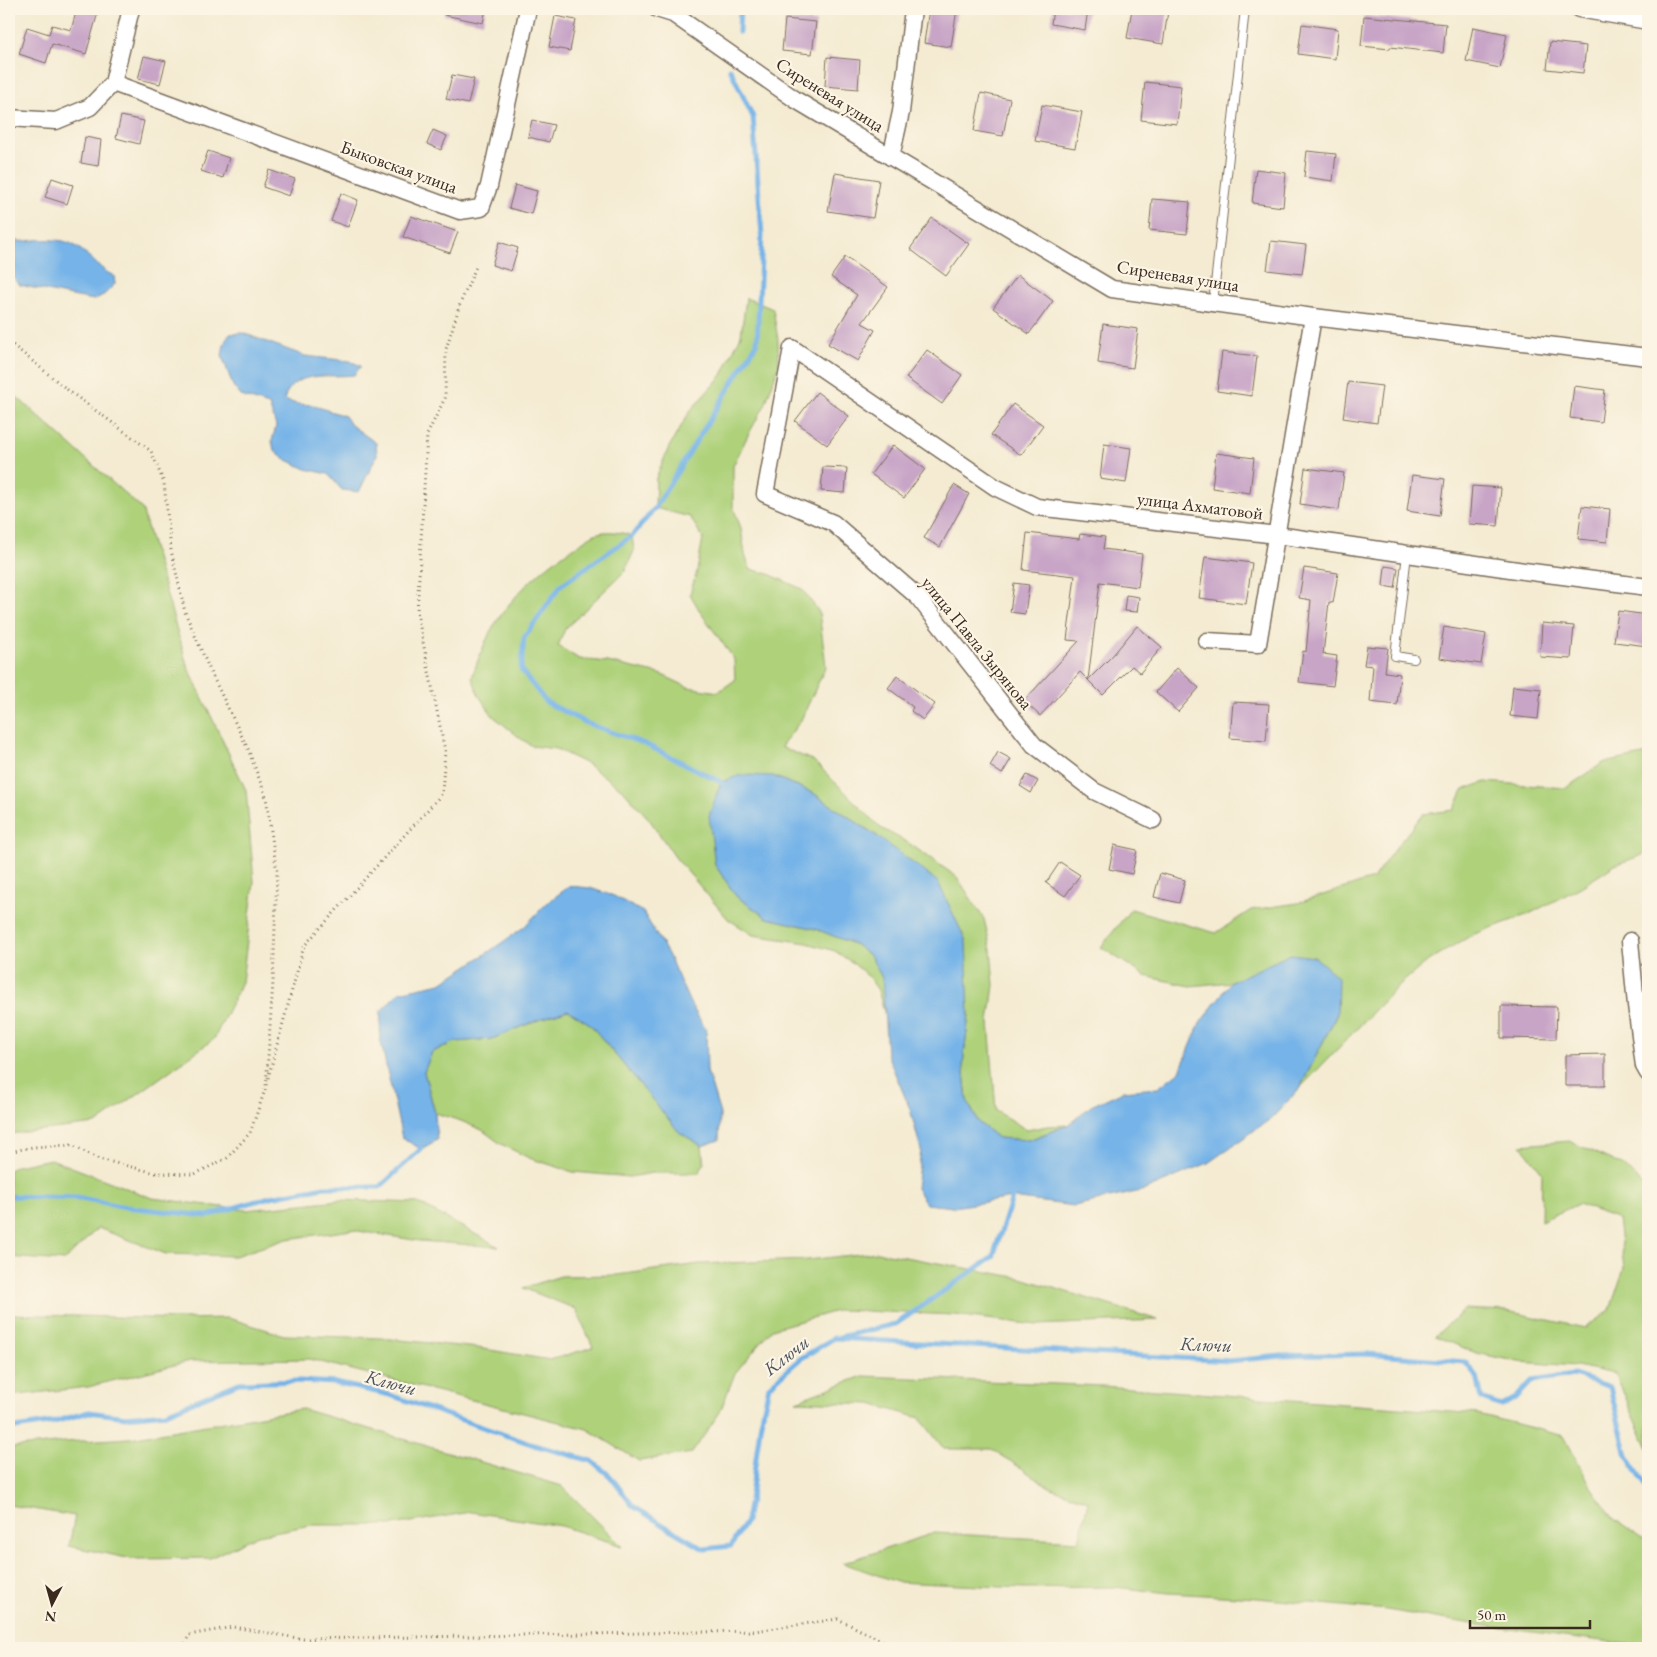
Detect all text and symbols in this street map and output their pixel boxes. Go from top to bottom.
street label: Сиреневая улица [772,52,889,137]
street label: Быковская улица [338,135,461,199]
street label: Сиреневая улица [1115,254,1242,297]
street label: улица Ахматовой [1136,486,1265,525]
street label: улица Павла Зырянова [917,571,1039,715]
water label: Ключи [757,1330,814,1382]
water label: Ключи [1179,1331,1232,1358]
water label: Ключи [362,1363,419,1401]
north arrow [28,1580,78,1630]
scale bar [1470,1597,1590,1629]
text: 50 m [1477,1605,1506,1624]
text: N [43,1607,57,1626]

